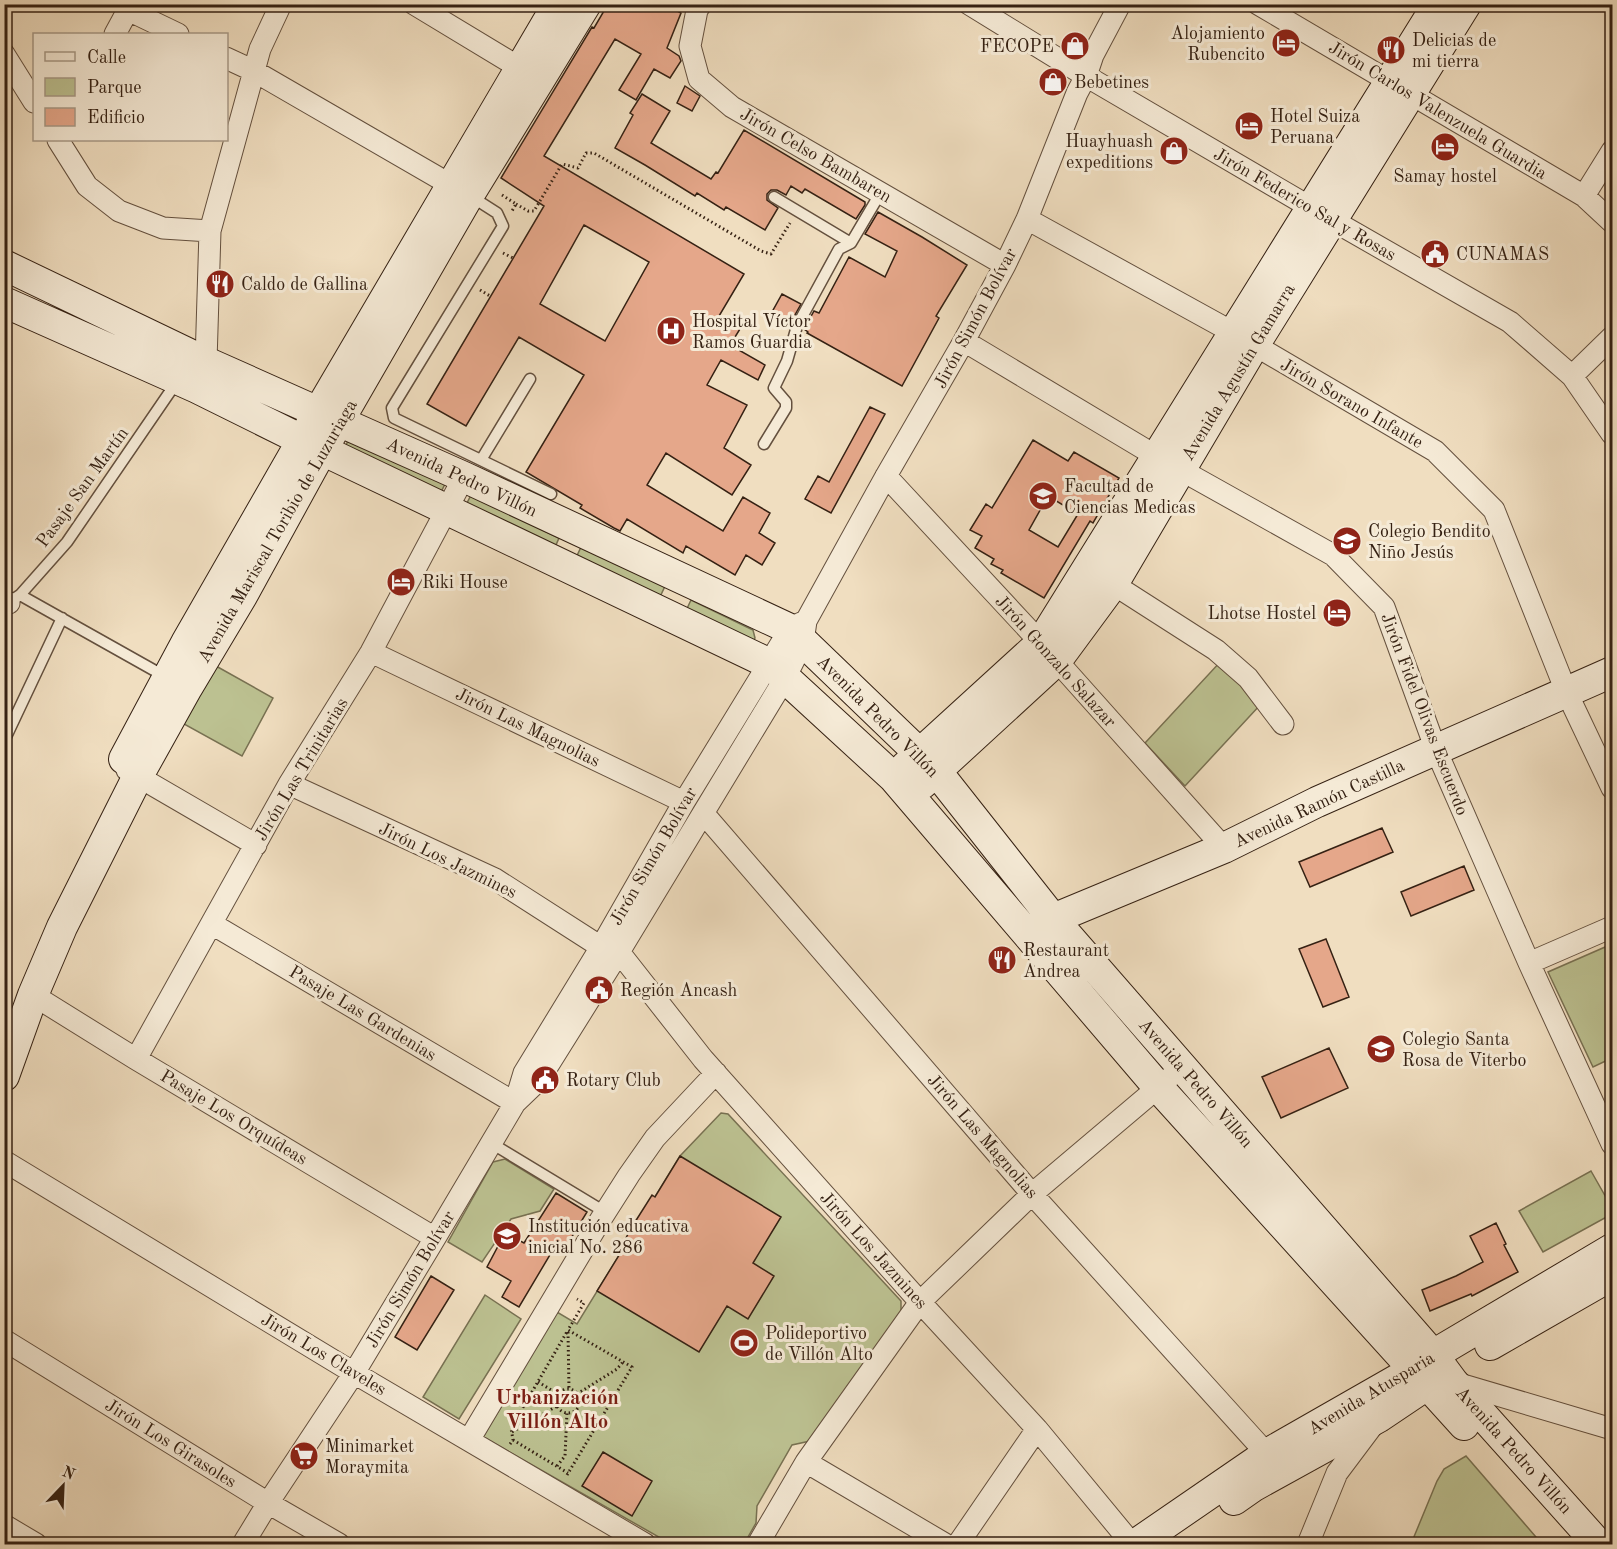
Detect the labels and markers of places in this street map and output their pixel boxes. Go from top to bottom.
place label: Alojamiento Rubencito [1170,25,1265,64]
hotel icon: Alojamiento Rubencito [1270,27,1302,59]
shop icon: FECOPE [1059,30,1091,62]
place label: Delicias de mi tierra [1412,32,1496,71]
restaurant icon: Delicias de mi tierra [1375,34,1407,66]
place label: FECOPE [980,38,1054,56]
shop icon: Bebetines [1037,66,1069,98]
place label: Bebetines [1074,74,1149,92]
place label: Hotel Suiza Peruana [1270,108,1360,147]
hotel icon: Hotel Suiza Peruana [1233,110,1265,142]
hotel icon: Samay hostel [1429,131,1461,163]
place label: Huayhuash expeditions [1065,133,1153,172]
shop icon: Huayhuash expeditions [1158,135,1190,167]
place label: Samay hostel [1393,168,1497,186]
public building icon: CUNAMAS [1419,238,1451,270]
place label: CUNAMAS [1456,246,1549,264]
restaurant icon: Caldo de Gallina [204,268,236,300]
place label: Caldo de Gallina [241,276,368,294]
place label: Hospital Víctor Ramos Guardia [692,313,812,352]
hospital icon: Hospital Víctor Ramos Guardia [655,315,687,347]
place label: Facultad de Ciencias Medicas [1064,478,1196,517]
school or university icon: Facultad de Ciencias Medicas [1027,480,1059,512]
place label: Colegio Bendito Niño Jesús [1368,523,1491,562]
school or university icon: Colegio Bendito Niño Jesús [1331,525,1363,557]
hotel icon: Riki House [385,566,417,598]
place label: Riki House [422,574,508,592]
hotel icon: Lhotse Hostel [1321,597,1353,629]
place label: Lhotse Hostel [1207,605,1316,623]
place label: Restaurant Andrea [1023,942,1109,981]
restaurant icon: Restaurant Andrea [986,944,1018,976]
public building icon: Región Ancash [583,974,615,1006]
place label: Región Ancash [620,982,737,1000]
place label: Colegio Santa Rosa de Viterbo [1402,1031,1526,1070]
school or university icon: Colegio Santa Rosa de Viterbo [1365,1033,1397,1065]
public building icon: Rotary Club [529,1064,561,1096]
place label: Rotary Club [566,1072,661,1090]
place label: Institución educativa inicial No. 286 [528,1218,689,1257]
school or university icon: Institución educativa inicial No. 286 [491,1220,523,1252]
place label: Polideportivo de Villón Alto [765,1325,873,1364]
sports icon: Polideportivo de Villón Alto [728,1327,760,1359]
place label: Minimarket Moraymita [325,1438,414,1477]
supermarket icon: Minimarket Moraymita [288,1440,320,1472]

